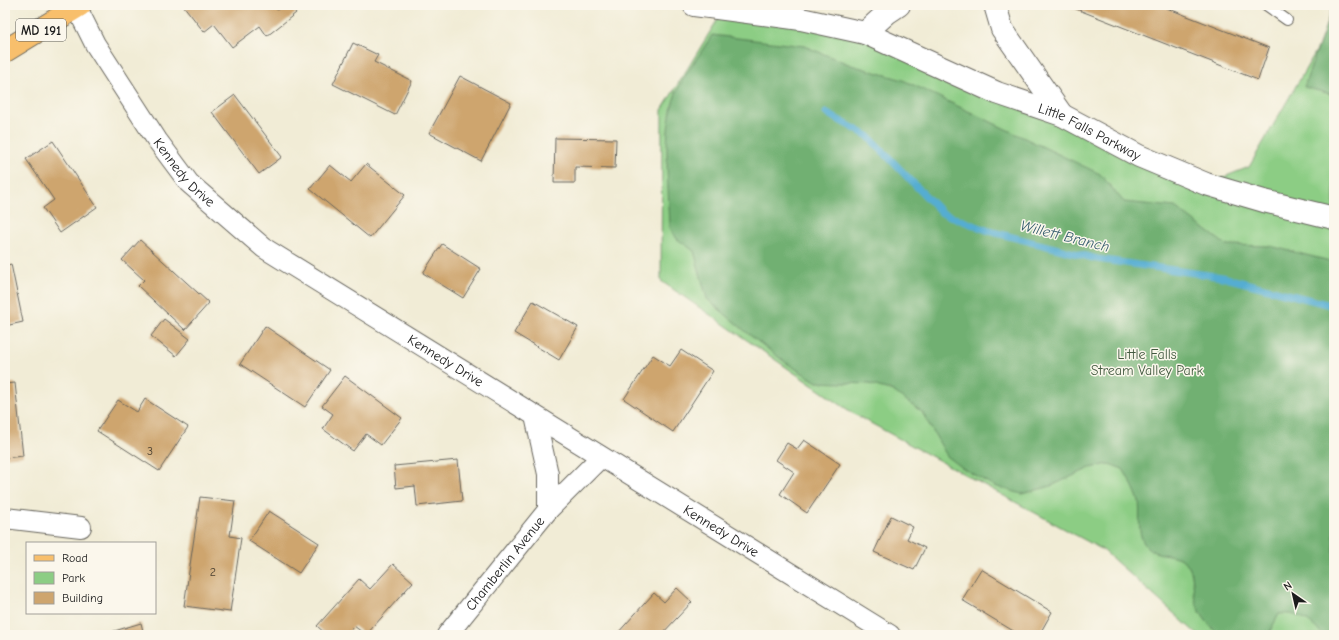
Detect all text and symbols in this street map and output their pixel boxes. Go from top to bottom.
road number: MD 191 [16,19,66,41]
street label: Little Falls Parkway [1036,99,1145,164]
street label: Kennedy Drive [150,135,219,210]
water label: Willett Branch [1019,216,1111,256]
street label: Kennedy Drive [405,331,487,390]
park label: Little Falls Stream Valley Park [1091,346,1203,379]
house number: 3 [147,444,153,458]
street label: Kennedy Drive [680,501,762,561]
street label: Chamberlin Avenue [462,513,548,614]
legend [26,542,156,614]
text: Road [62,551,88,565]
house number: 2 [210,565,216,579]
text: Park [62,571,85,585]
north arrow [1273,574,1313,614]
text: N [1281,579,1294,594]
text: Building [62,591,103,605]

